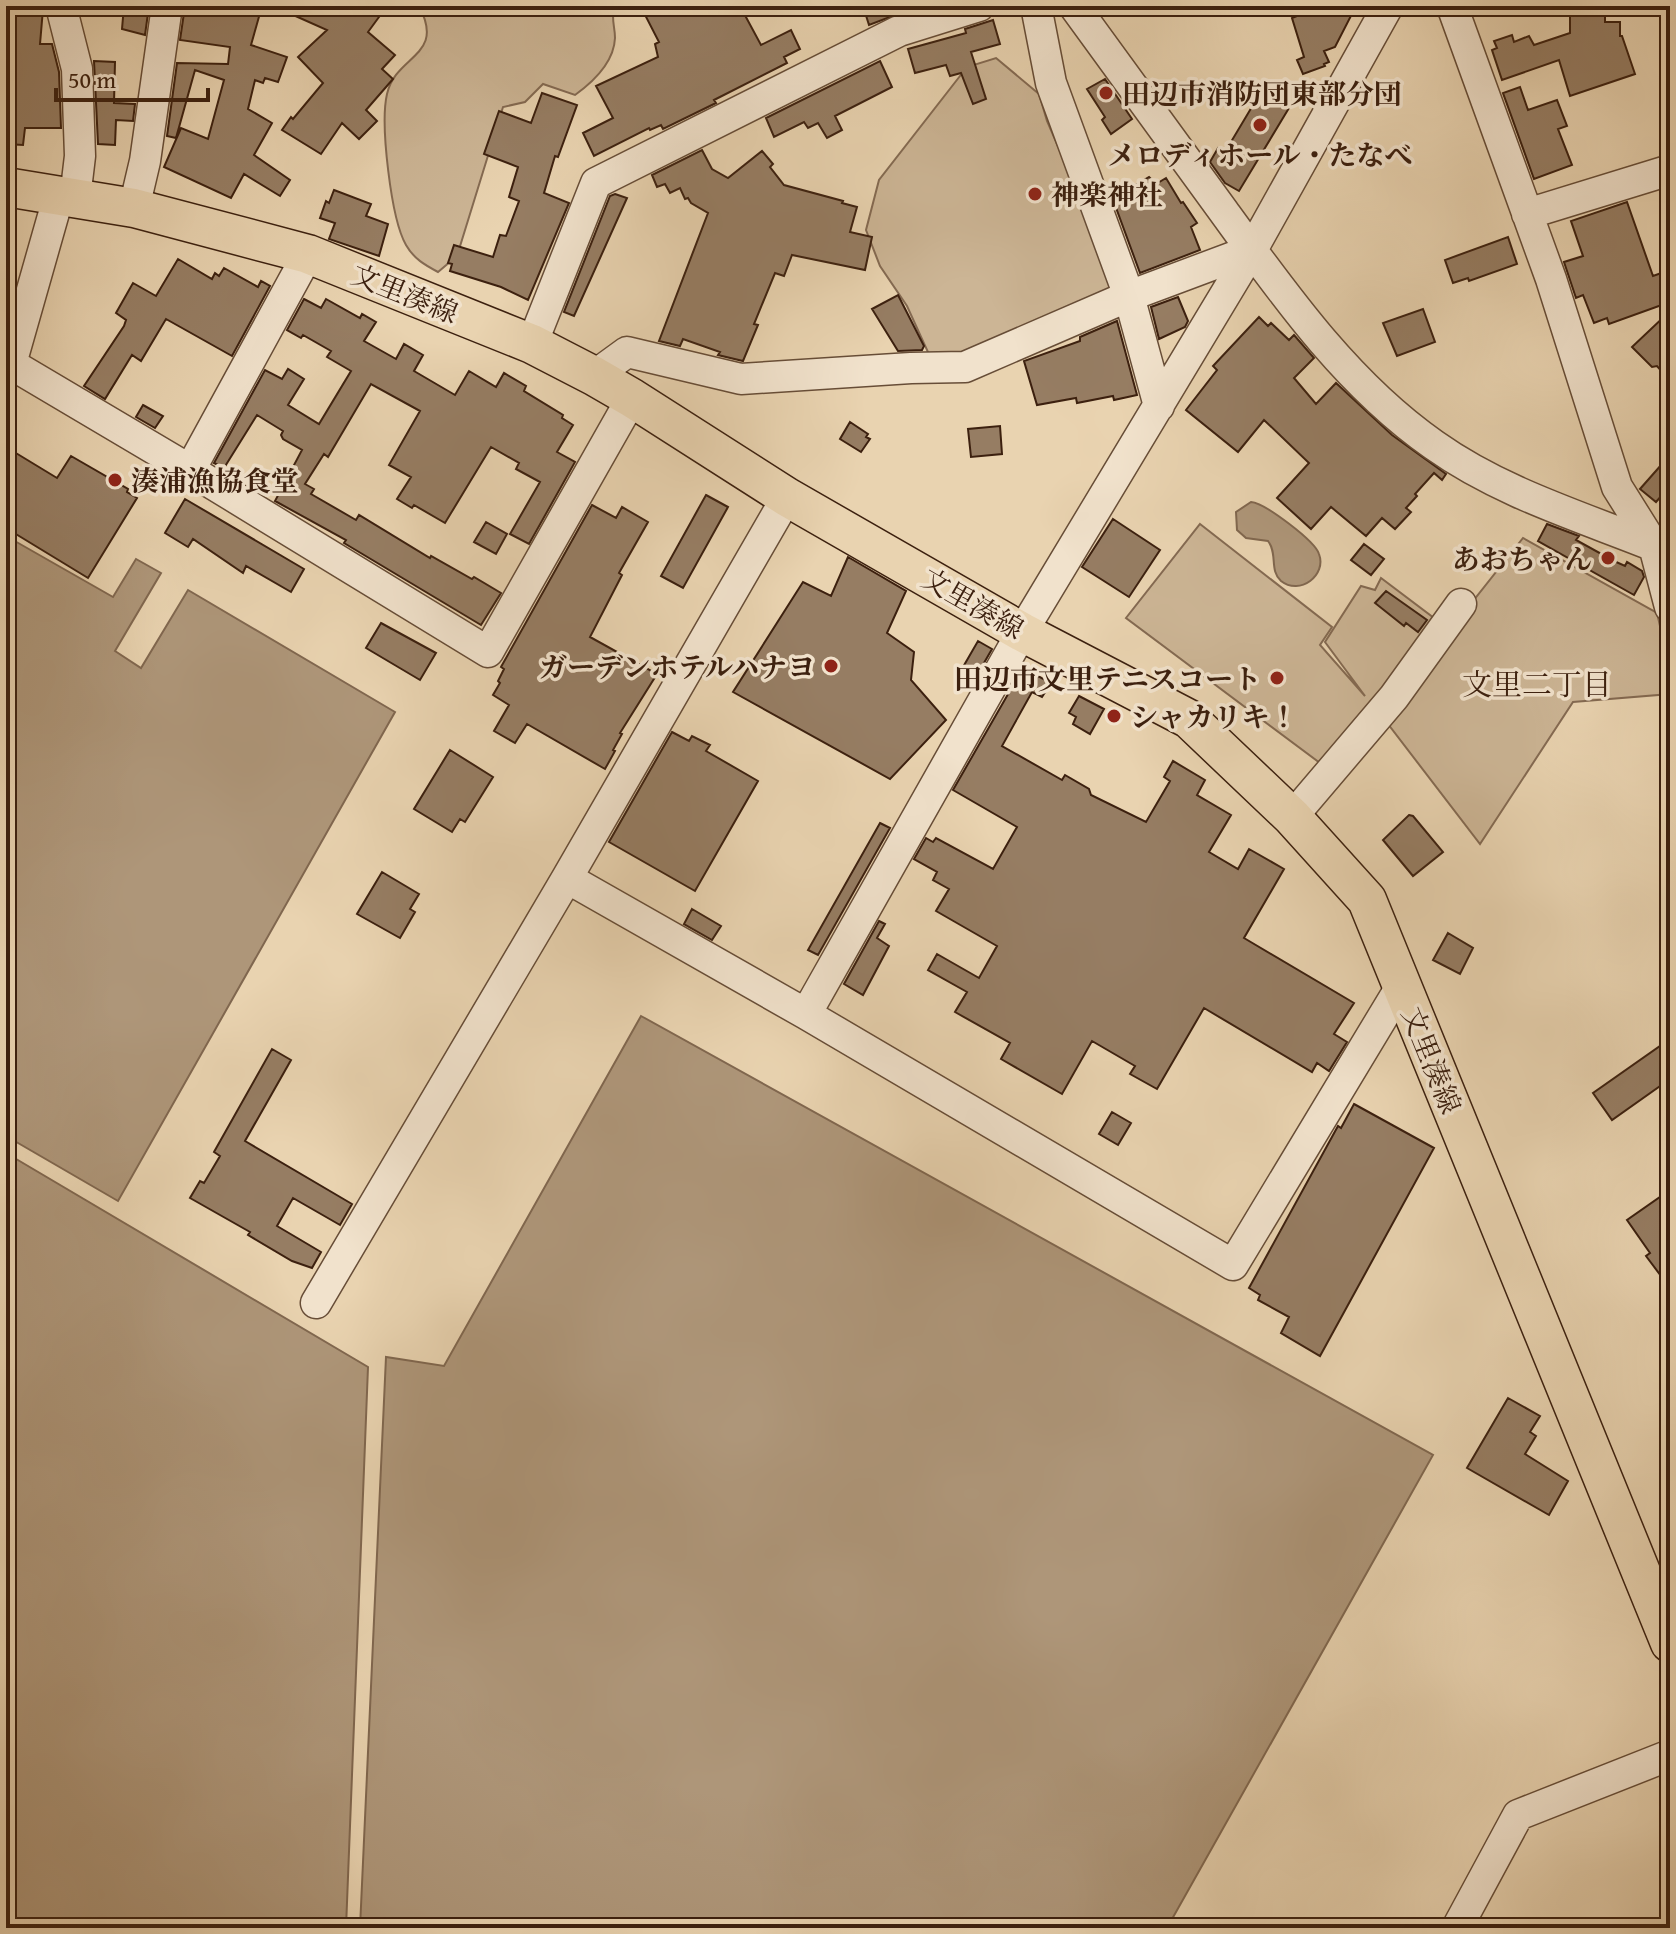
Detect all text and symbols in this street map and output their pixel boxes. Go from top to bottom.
scale bar [56,52,208,102]
text: 50 m [68,62,116,97]
place label: 田辺市消防団東部分団 [1122,73,1402,114]
marker: 田辺市消防団東部分団 [1097,84,1115,102]
marker: メロディホール・たなべ [1251,116,1269,134]
place label: メロディホール・たなべ [1107,134,1413,175]
place label: 神楽神社 [1051,174,1163,215]
marker: 神楽神社 [1026,185,1044,203]
street label: 文里湊線 [345,253,465,333]
place label: 湊浦漁協食堂 [131,460,299,501]
marker: 湊浦漁協食堂 [106,471,124,489]
place label: あおちゃん [1452,538,1592,579]
marker: あおちゃん [1599,549,1617,567]
street label: 文里湊線 [914,557,1032,649]
place label: ガーデンホテルハナヨ [539,646,815,687]
marker: ガーデンホテルハナヨ [822,657,840,675]
place label: 田辺市文里テニスコート [954,658,1261,699]
district label: 文里二丁目 [1462,662,1612,706]
marker: 田辺市文里テニスコート [1268,669,1286,687]
place label: シャカリキ！ [1130,696,1297,737]
marker: シャカリキ！ [1105,707,1123,725]
street label: 文里湊線 [1392,1000,1472,1120]

